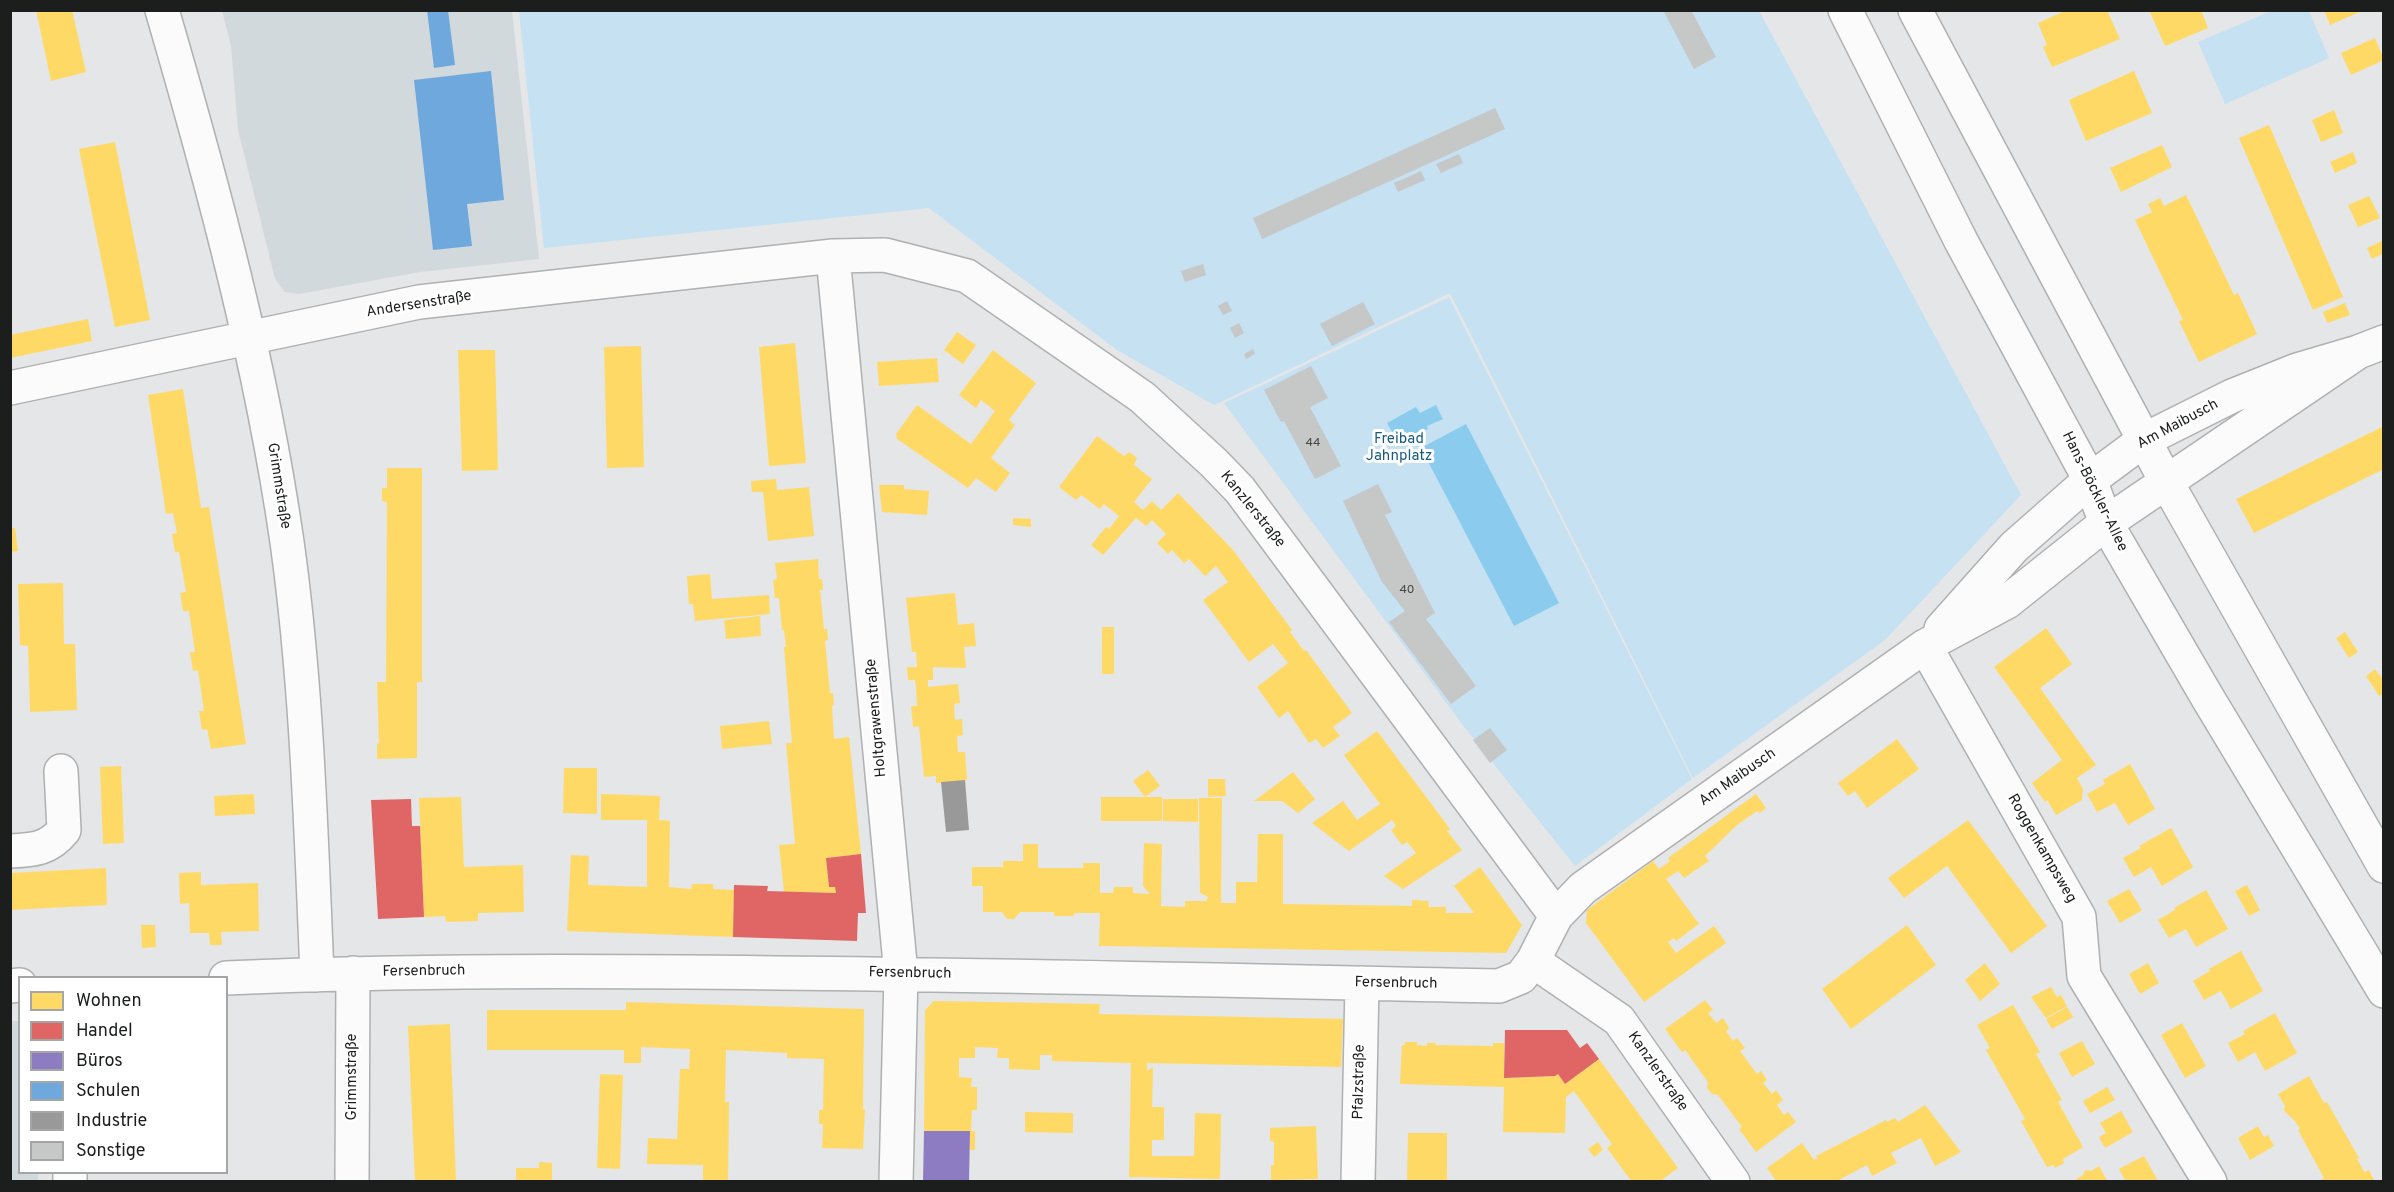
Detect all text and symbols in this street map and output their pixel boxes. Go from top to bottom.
street label: Andersenstraße [365,288,473,322]
street label: Am Maibusch [2134,396,2222,454]
street label: Hans-Böckler-Allee [2057,429,2131,555]
park label: Freibad Jahnplatz [1366,431,1432,466]
house number: 44 [1306,437,1320,451]
street label: Grimmstraße [262,442,294,530]
street label: Kanzlerstraße [1216,468,1288,552]
house number: 40 [1399,584,1415,598]
street label: Holtgrawenstraße [863,658,891,778]
street label: Am Maibusch [1696,745,1780,811]
street label: Roggenkampsweg [2003,791,2079,907]
street label: Fersenbruch [382,962,466,982]
street label: Fersenbruch [868,964,952,984]
street label: Fersenbruch [1354,974,1438,994]
legend [18,976,228,1174]
text: Wohnen [76,990,142,1013]
text: Handel [76,1020,133,1043]
street label: Kanzlerstraße [1623,1029,1691,1115]
street label: Grimmstraße [344,1033,362,1121]
street label: Pfalzstraße [1350,1044,1370,1120]
text: Büros [76,1050,123,1073]
text: Schulen [76,1080,140,1103]
text: Industrie [76,1110,147,1133]
text: Sonstige [76,1140,146,1163]

